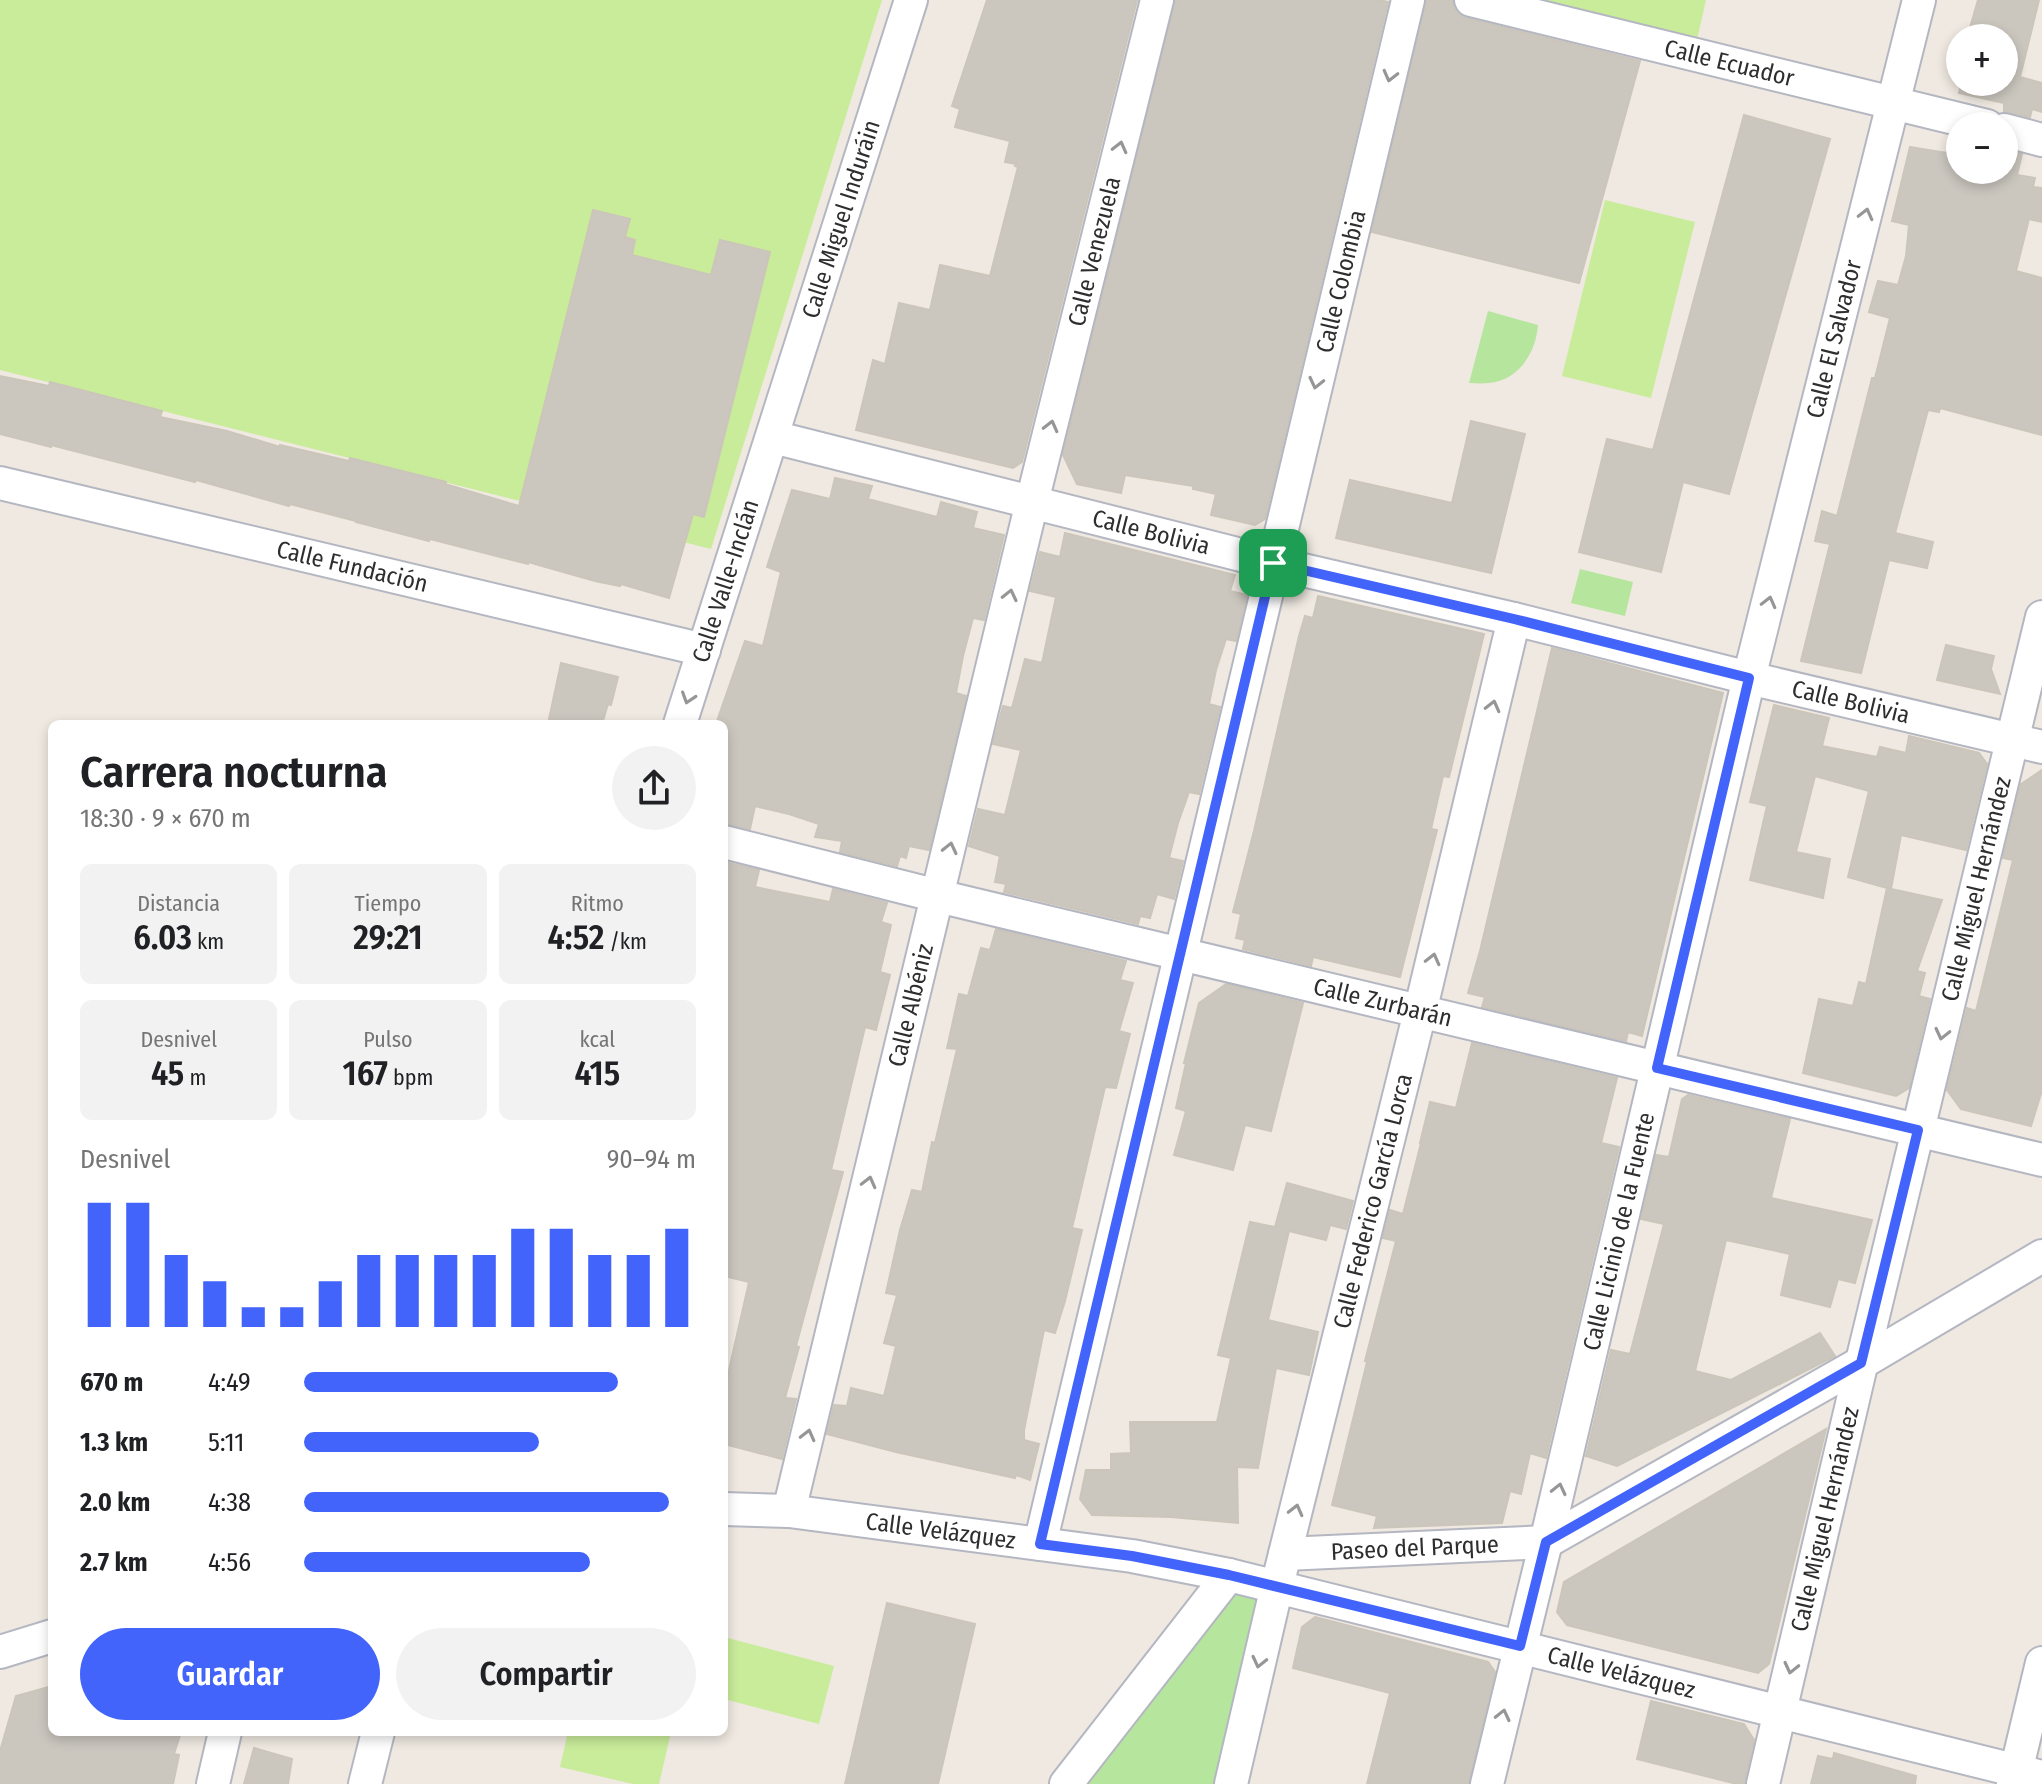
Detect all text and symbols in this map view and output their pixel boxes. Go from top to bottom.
map controls [1946,24,2018,184]
button: + [1946,24,2018,96]
street label: Calle Ecuador [1662,34,1798,93]
one-way arrow [1382,68,1399,82]
button: − [1946,112,2018,184]
street label: Calle Miguel Induráin [796,116,886,322]
one-way arrow [1111,140,1128,154]
street label: Calle Venezuela [1062,174,1126,329]
street label: Calle Colombia [1310,207,1371,356]
one-way arrow [1857,208,1874,222]
street label: Calle El Salvador [1801,256,1867,421]
one-way arrow [1308,376,1325,390]
one-way arrow [1042,420,1059,434]
street label: Calle Valle-Inclán [686,496,765,666]
street label: Calle Bolivia [1089,504,1213,561]
pin [1239,529,1307,597]
street label: Calle Fundación [274,535,431,598]
icon: arrive [1251,541,1295,585]
one-way arrow [1001,588,1018,602]
one-way arrow [1759,596,1776,610]
street label: Calle Bolivia [1789,675,1913,729]
one-way arrow [682,690,698,704]
one-way arrow [1484,700,1501,714]
text: Carrera nocturna [80,746,388,799]
button: share [612,746,696,830]
street label: Calle Miguel Hernández [1936,774,2017,1004]
text: 18:30 · 9 × 670 m [80,803,251,834]
one-way arrow [941,841,958,855]
text: Distancia [137,890,220,917]
text: Tiempo [355,890,421,917]
text: Ritmo [571,890,624,917]
text: 6.03 [133,917,192,958]
text: 29:21 [353,917,423,958]
text: 4:52 [548,917,604,958]
text: km [192,928,224,955]
text: /km [604,928,647,955]
street label: Calle Albéniz [882,941,939,1070]
one-way arrow [1423,953,1440,966]
street label: Calle Zurbarán [1311,972,1455,1032]
text: Desnivel [140,1026,217,1053]
text: Pulso [363,1026,413,1053]
text: kcal [580,1026,615,1053]
one-way arrow [1934,1026,1951,1040]
text: 45 [151,1053,184,1094]
text: 167 [343,1053,388,1094]
text: 415 [575,1053,620,1094]
text: m [184,1064,206,1091]
text: bpm [388,1064,433,1091]
street label: Calle Federico García Lorca [1328,1071,1418,1331]
street label: Calle Licinio de la Fuente [1577,1110,1660,1353]
text: Desnivel [80,1144,170,1175]
text: 90–94 m [607,1144,696,1175]
one-way arrow [860,1176,877,1189]
text: 670 m [80,1367,143,1398]
text: 4:49 [208,1367,251,1398]
street label: Calle Miguel Hernández [1785,1404,1865,1634]
text: 1.3 km [80,1427,148,1458]
text: 5:11 [208,1427,244,1458]
one-way arrow [799,1428,816,1442]
one-way arrow [1549,1483,1566,1496]
text: 2.0 km [80,1487,150,1518]
text: 4:38 [208,1487,251,1518]
one-way arrow [1287,1504,1304,1518]
street label: Calle Velázquez [864,1507,1017,1555]
street label: Paseo del Parque [1330,1530,1499,1566]
text: 2.7 km [80,1547,148,1578]
text: 4:56 [208,1547,251,1578]
button: Guardar [80,1628,380,1720]
button: Compartir [396,1628,696,1720]
street label: Calle Velázquez [1545,1641,1698,1704]
one-way arrow [1251,1655,1268,1668]
one-way arrow [1783,1661,1800,1674]
one-way arrow [1494,1709,1511,1722]

